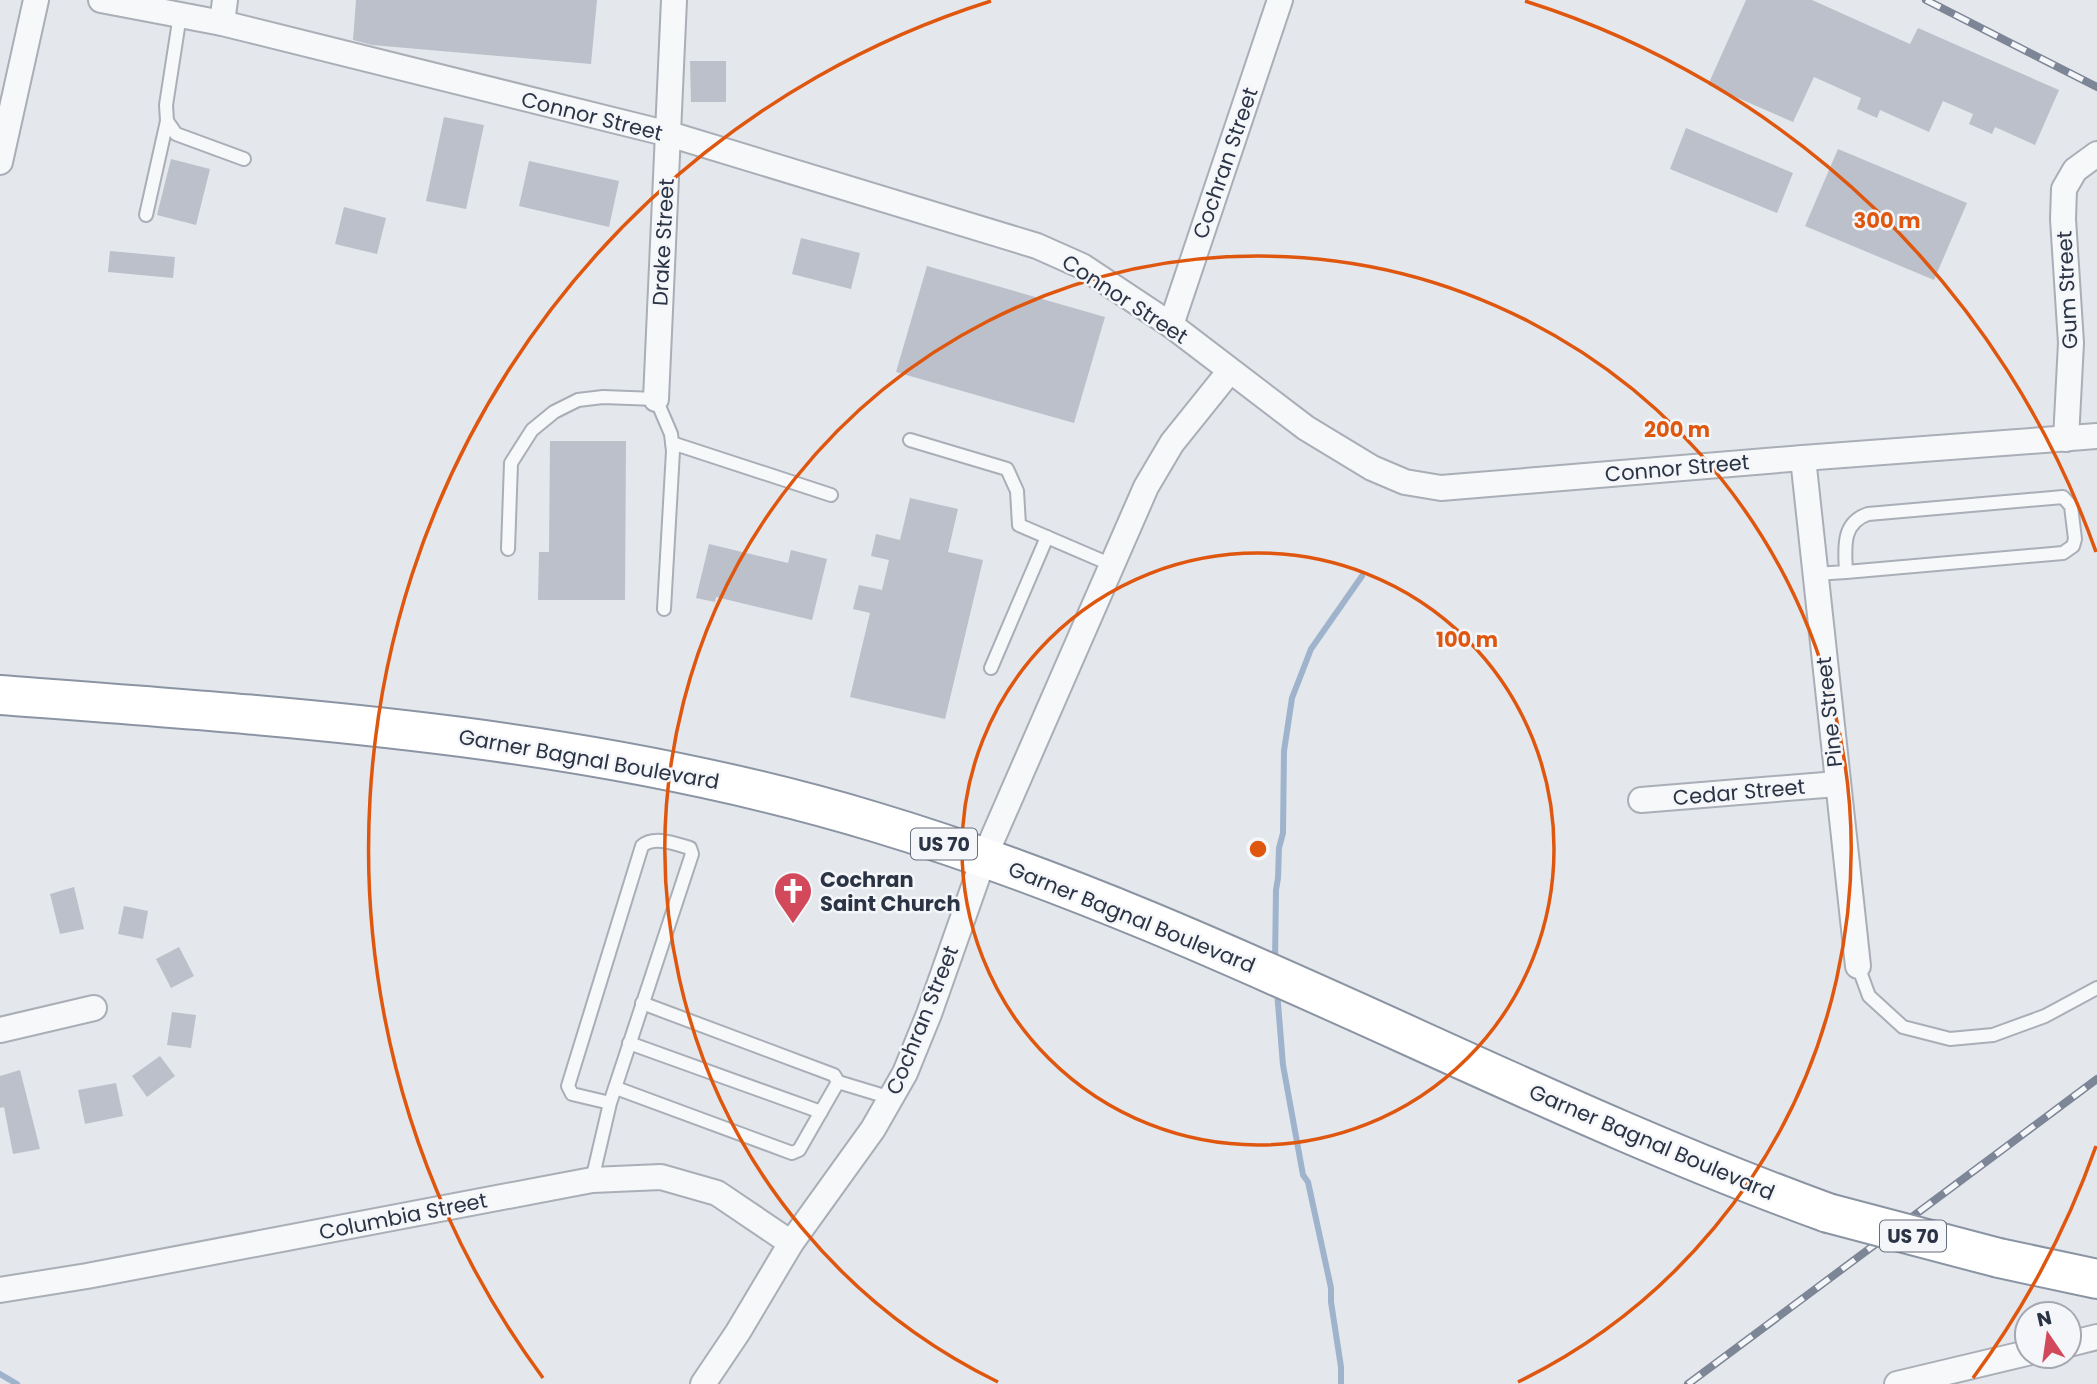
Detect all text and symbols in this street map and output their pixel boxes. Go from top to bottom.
street label: Cochran Street [1186,83,1264,243]
street label: Connor Street [518,84,666,148]
street label: Drake Street [645,177,681,307]
text: 300 m [1854,206,1920,235]
street label: Gum Street [2049,230,2085,350]
street label: Connor Street [1056,247,1194,351]
text: 200 m [1644,415,1710,444]
street label: Connor Street [1604,447,1750,489]
text: 100 m [1436,625,1498,654]
street label: Pine Street [1809,655,1849,769]
street label: Garner Bagnal Boulevard [457,722,721,796]
street label: Cedar Street [1672,772,1806,812]
road number: US 70 [911,828,977,860]
centre of rings [1246,837,1270,861]
street label: Garner Bagnal Boulevard [1004,854,1260,980]
place label: Cochran Saint Church [820,865,961,918]
church icon: Cochran Saint Church [772,870,814,925]
street label: Cochran Street [879,941,965,1099]
street label: Garner Bagnal Boulevard [1525,1077,1779,1207]
street label: Columbia Street [317,1185,489,1247]
road number: US 70 [1880,1220,1946,1252]
north arrow [2013,1300,2083,1370]
text: N [2034,1304,2054,1334]

